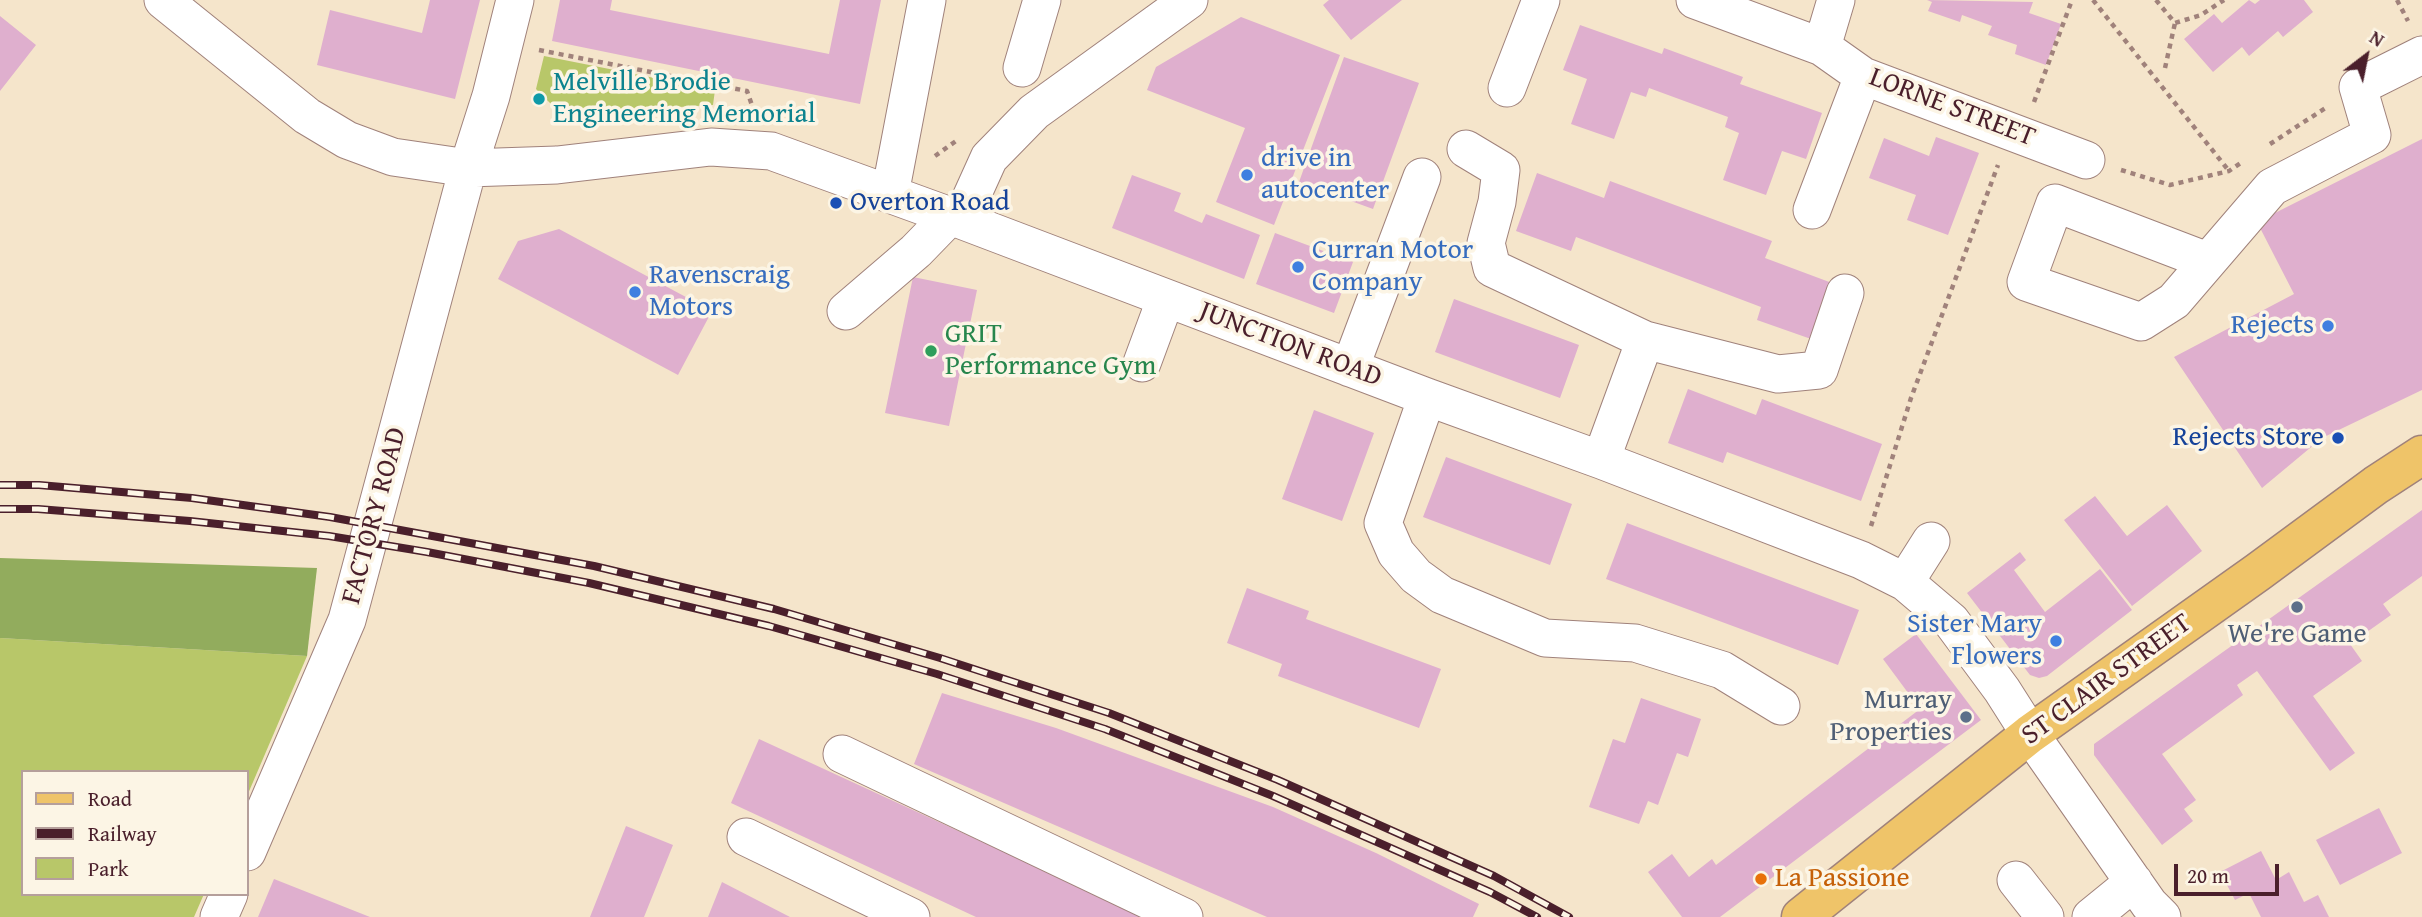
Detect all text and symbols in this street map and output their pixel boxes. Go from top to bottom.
north arrow [2331,21,2401,91]
text: N [2364,23,2390,53]
street label: LORNE STREET [1864,61,2040,155]
place label: Melville Brodie Engineering Memorial [553,66,816,132]
marker: Melville Brodie Engineering Memorial [531,91,547,107]
place label: drive in autocenter [1261,142,1389,208]
marker: drive in autocenter [1239,167,1255,183]
place label: Overton Road [850,186,1010,220]
marker: Overton Road [828,195,844,211]
place label: Curran Motor Company [1312,234,1473,300]
place label: Ravenscraig Motors [649,259,790,325]
marker: Curran Motor Company [1290,259,1306,275]
marker: Ravenscraig Motors [627,284,643,300]
street label: JUNCTION ROAD [1194,295,1386,395]
place label: Rejects [2231,309,2314,343]
place label: GRIT Performance Gym [945,318,1156,384]
marker: Rejects [2320,318,2336,334]
marker: GRIT Performance Gym [923,343,939,359]
place label: Rejects Store [2172,421,2324,455]
street label: FACTORY ROAD [335,424,415,608]
marker: Rejects Store [2330,430,2346,446]
marker: We're Game [2289,599,2305,615]
street label: ST CLAIR STREET [2016,607,2198,753]
place label: Sister Mary Flowers [1907,608,2042,674]
place label: We're Game [2227,618,2367,652]
marker: Sister Mary Flowers [2048,633,2064,649]
place label: Murray Properties [1830,684,1952,750]
marker: Murray Properties [1958,709,1974,725]
legend [21,770,248,896]
text: Road [88,783,132,814]
text: Railway [88,818,157,849]
scale bar [2177,850,2282,894]
text: Park [88,853,129,884]
text: 20 m [2187,860,2229,891]
place label: La Passione [1775,862,1910,896]
marker: La Passione [1753,871,1769,887]

